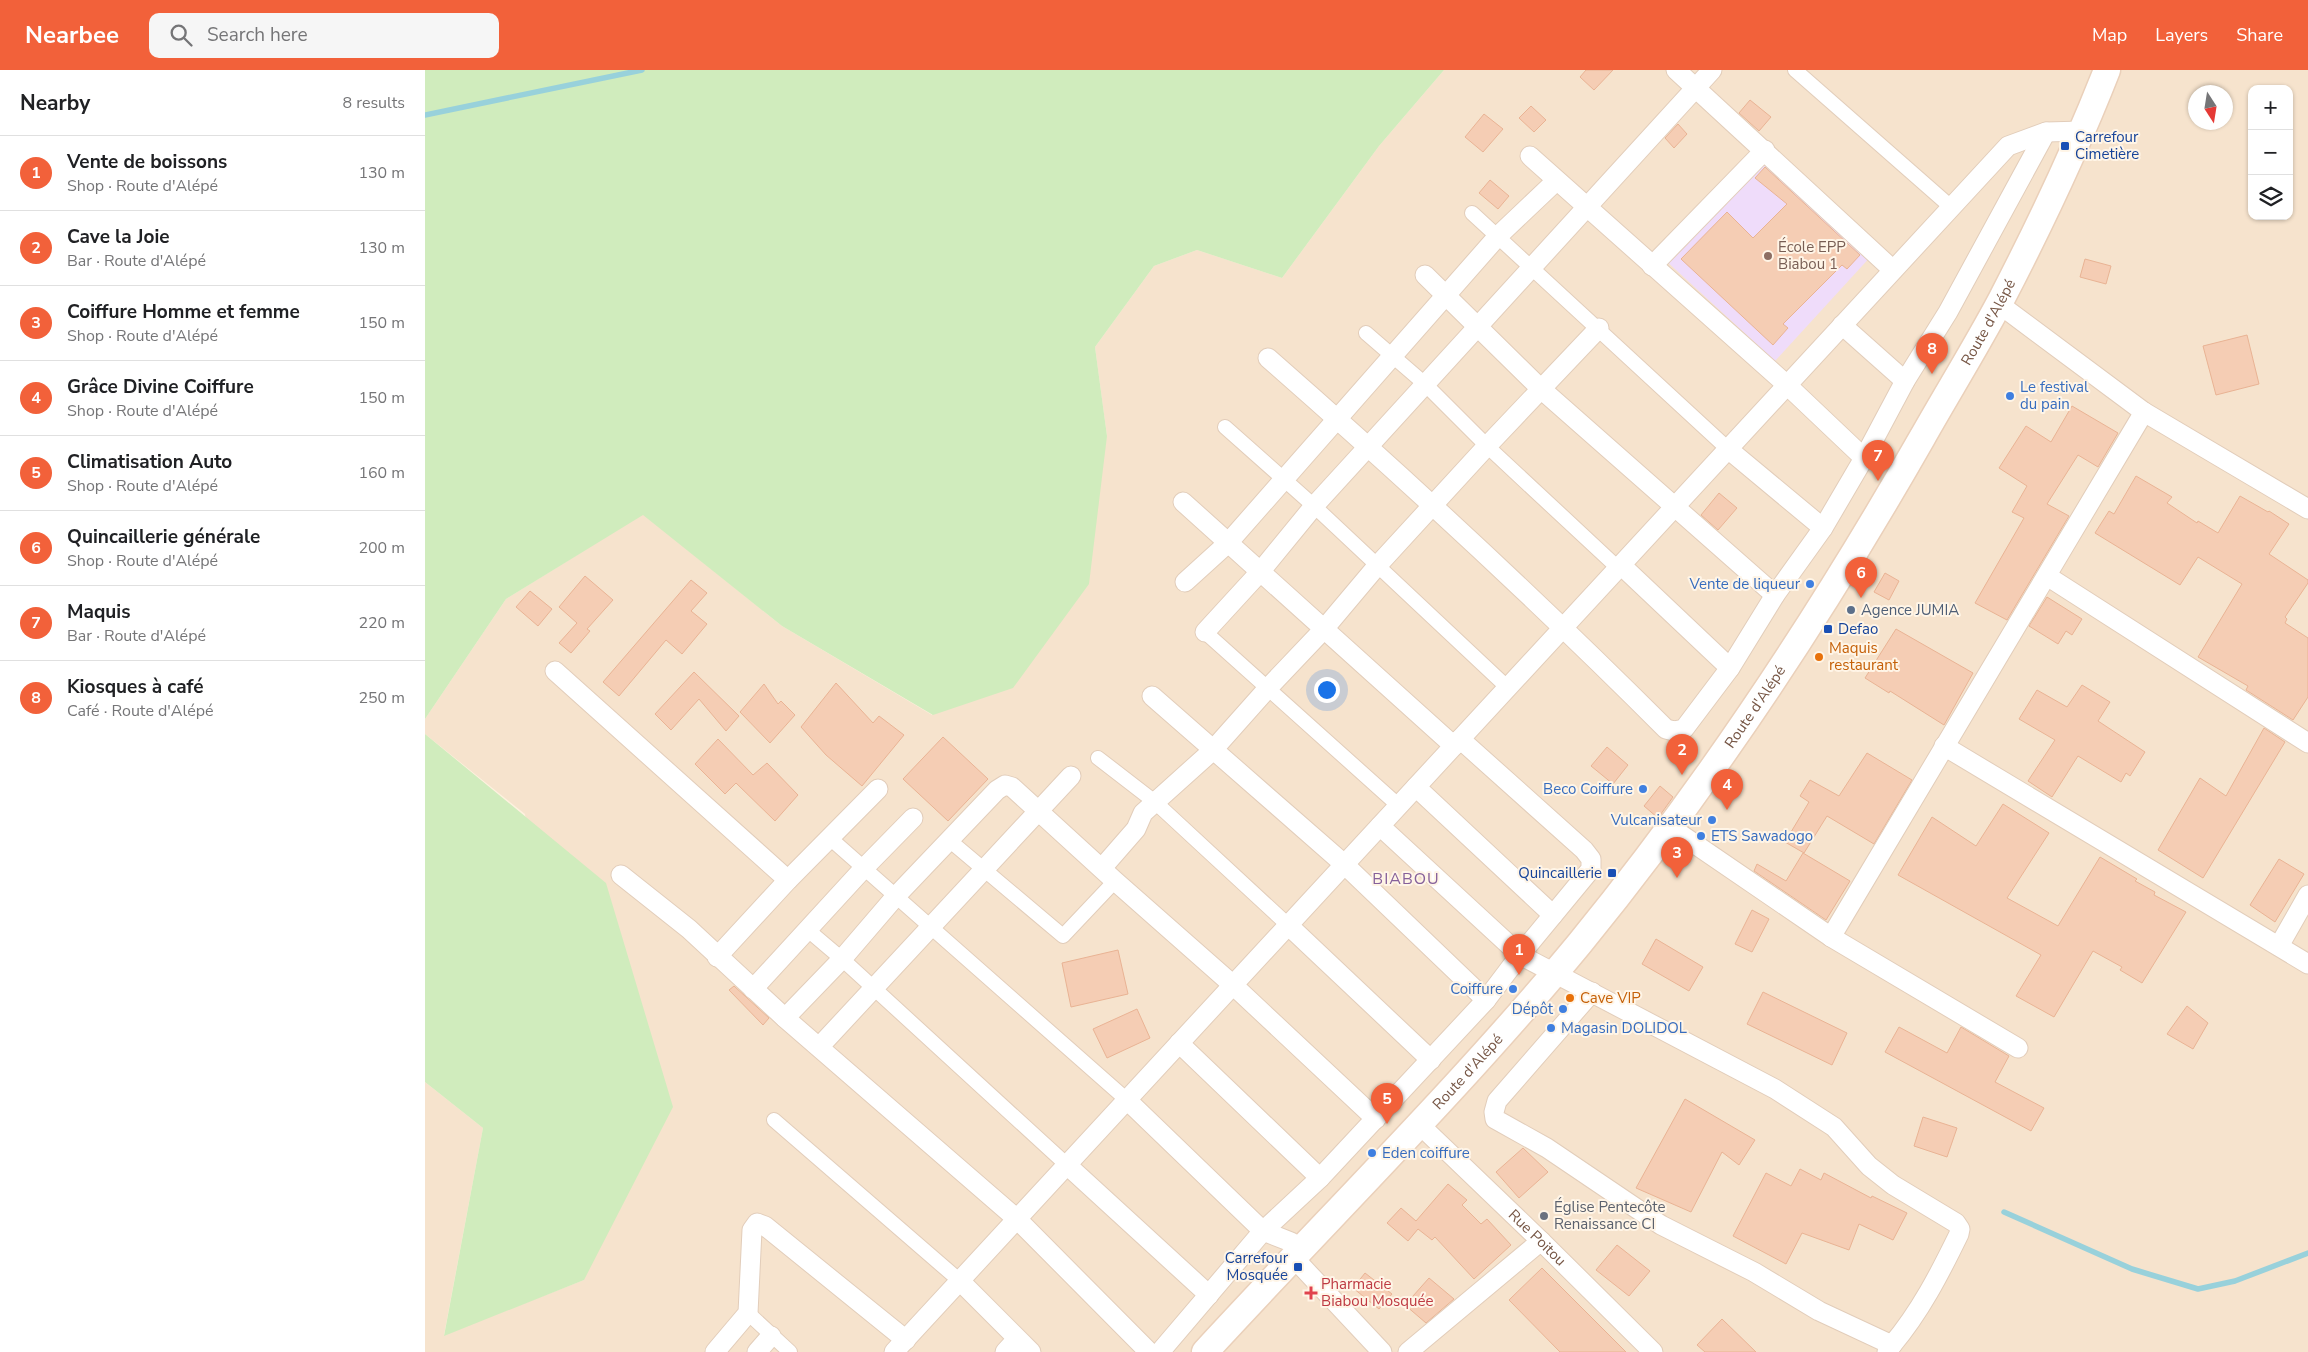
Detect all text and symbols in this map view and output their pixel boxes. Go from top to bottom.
search box [149,13,499,58]
text: Nearbee [25,19,119,51]
icon: search [167,21,195,49]
text: Search here [207,22,308,48]
text: Map [2092,23,2127,47]
text: Layers [2155,23,2208,47]
text: Share [2236,23,2283,47]
north arrow [2188,85,2233,130]
map controls [2248,85,2293,220]
button: + [2248,85,2293,130]
text: Nearby [20,89,90,117]
text: 8 results [343,92,405,114]
place label: Carrefour Cimetière [2075,127,2139,164]
button: − [2248,130,2293,175]
marker: Carrefour Cimetière [2059,140,2071,152]
text: Vente de boissons [67,149,227,175]
text: 1 [31,162,41,184]
text: 130 m [358,162,405,184]
text: Shop · Route d'Alépé [67,175,218,197]
button: layers [2248,175,2293,220]
text: Cave la Joie [67,224,170,250]
text: 2 [31,237,41,259]
text: 130 m [358,237,405,259]
place label: École EPP Biabou 1 [1778,237,1846,274]
text: Bar · Route d'Alépé [67,250,206,272]
marker: École EPP Biabou 1 [1762,250,1774,262]
street label: Route d'Alépé [1956,276,2020,369]
text: Coiffure Homme et femme [67,299,300,325]
text: 3 [31,312,41,334]
text: 150 m [358,312,405,334]
text: Shop · Route d'Alépé [67,325,218,347]
pin: 8 [1916,333,1948,374]
text: Grâce Divine Coiffure [67,374,254,400]
place label: Le festival du pain [2020,377,2089,414]
text: 4 [31,387,41,409]
text: 150 m [358,387,405,409]
marker: Le festival du pain [2004,390,2016,402]
text: Shop · Route d'Alépé [67,400,218,422]
pin: 7 [1862,440,1894,481]
text: Climatisation Auto [67,449,232,475]
text: 5 [31,462,41,484]
text: 160 m [358,462,405,484]
text: Shop · Route d'Alépé [67,475,218,497]
text: Quincaillerie générale [67,524,260,550]
text: 6 [31,537,41,559]
text: 200 m [358,537,405,559]
text: Shop · Route d'Alépé [67,550,218,572]
pin: 6 [1845,557,1877,598]
place label: Vente de liqueur [1689,574,1801,594]
marker: Vente de liqueur [1804,578,1816,590]
text: Maquis [67,599,130,625]
place label: Agence JUMIA [1861,600,1959,620]
marker: Agence JUMIA [1845,604,1857,616]
text: 7 [31,612,41,634]
text: 220 m [358,612,405,634]
place label: Defao [1838,619,1878,639]
marker: Defao [1822,623,1834,635]
text: Bar · Route d'Alépé [67,625,206,647]
place label: Maquis restaurant [1829,638,1899,675]
marker: Maquis restaurant [1813,651,1825,663]
street label: Route d'Alépé [1720,662,1790,752]
text: Kiosques à café [67,674,204,700]
your location [1314,677,1340,703]
text: 8 [31,687,41,709]
text: 250 m [358,687,405,709]
text: Café · Route d'Alépé [67,700,214,722]
pin: 2 [1666,734,1698,775]
pin: 4 [1711,769,1743,810]
place label: Beco Coiffure [1543,779,1633,799]
marker: Beco Coiffure [1637,783,1649,795]
place label: Vulcanisateur [1610,810,1703,830]
marker: Vulcanisateur [1706,814,1718,826]
place label: ETS Sawadogo [1711,826,1813,846]
marker: ETS Sawadogo [1695,830,1707,842]
pin: 3 [1661,837,1693,878]
place label: Quincaillerie [1518,863,1602,883]
marker: Quincaillerie [1606,867,1618,879]
district label: BIABOU [1372,868,1440,890]
pin: 1 [1503,934,1535,975]
place label: Coiffure [1450,979,1503,999]
marker: Coiffure [1507,983,1519,995]
place label: Cave VIP [1580,988,1641,1008]
marker: Cave VIP [1564,992,1576,1004]
place label: Dépôt [1512,999,1554,1019]
marker: Dépôt [1557,1003,1569,1015]
place label: Magasin DOLIDOL [1561,1018,1687,1038]
marker: Magasin DOLIDOL [1545,1022,1557,1034]
street label: Route d'Alépé [1428,1030,1507,1114]
pin: 5 [1371,1083,1403,1124]
place label: Eden coiffure [1382,1143,1470,1163]
marker: Eden coiffure [1366,1147,1378,1159]
place label: Église Pentecôte Renaissance CI [1554,1197,1665,1234]
street label: Rue Poitou [1504,1205,1570,1270]
marker: Église Pentecôte Renaissance CI [1538,1210,1550,1222]
place label: Carrefour Mosquée [1225,1248,1289,1285]
marker: Carrefour Mosquée [1292,1261,1304,1273]
place label: Pharmacie Biabou Mosquée [1321,1274,1433,1311]
marker: Pharmacie Biabou Mosquée [1305,1287,1317,1299]

